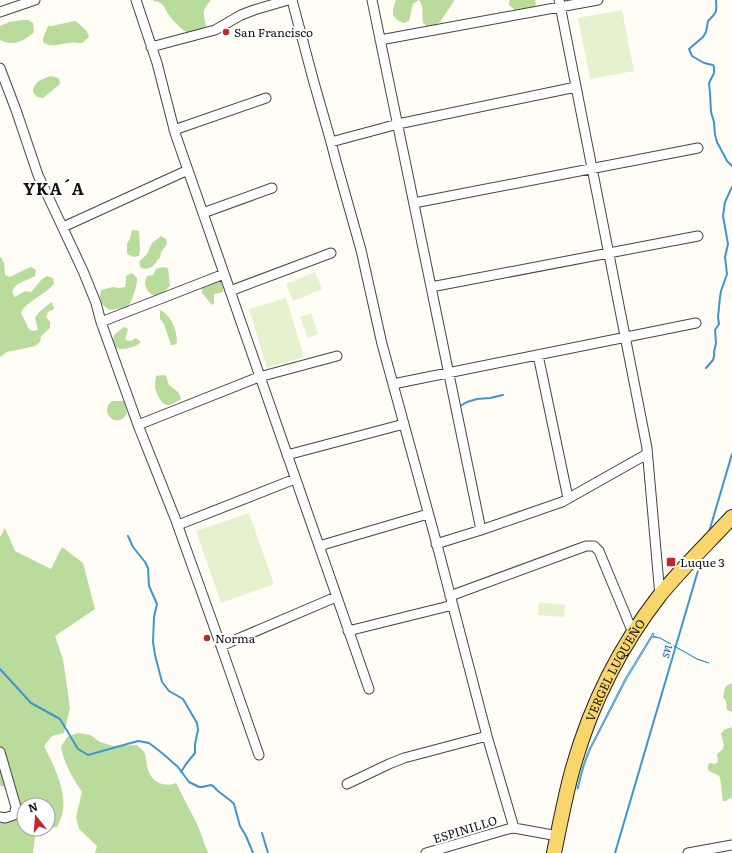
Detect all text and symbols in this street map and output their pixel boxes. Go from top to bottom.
place label: San Francisco [234,23,313,41]
marker: San Francisco [221,27,231,37]
district label: YKA´A [23,176,85,200]
place label: Luque 3 [680,553,725,571]
marker: Luque 3 [665,556,677,568]
street label: VERGEL LUQUEÑO [581,615,649,724]
place label: Norma [215,629,256,647]
marker: Norma [202,633,212,643]
water label: sn [654,642,676,660]
north arrow [16,797,56,837]
text: N [26,797,40,815]
street label: ESPINILLO [431,811,499,847]

